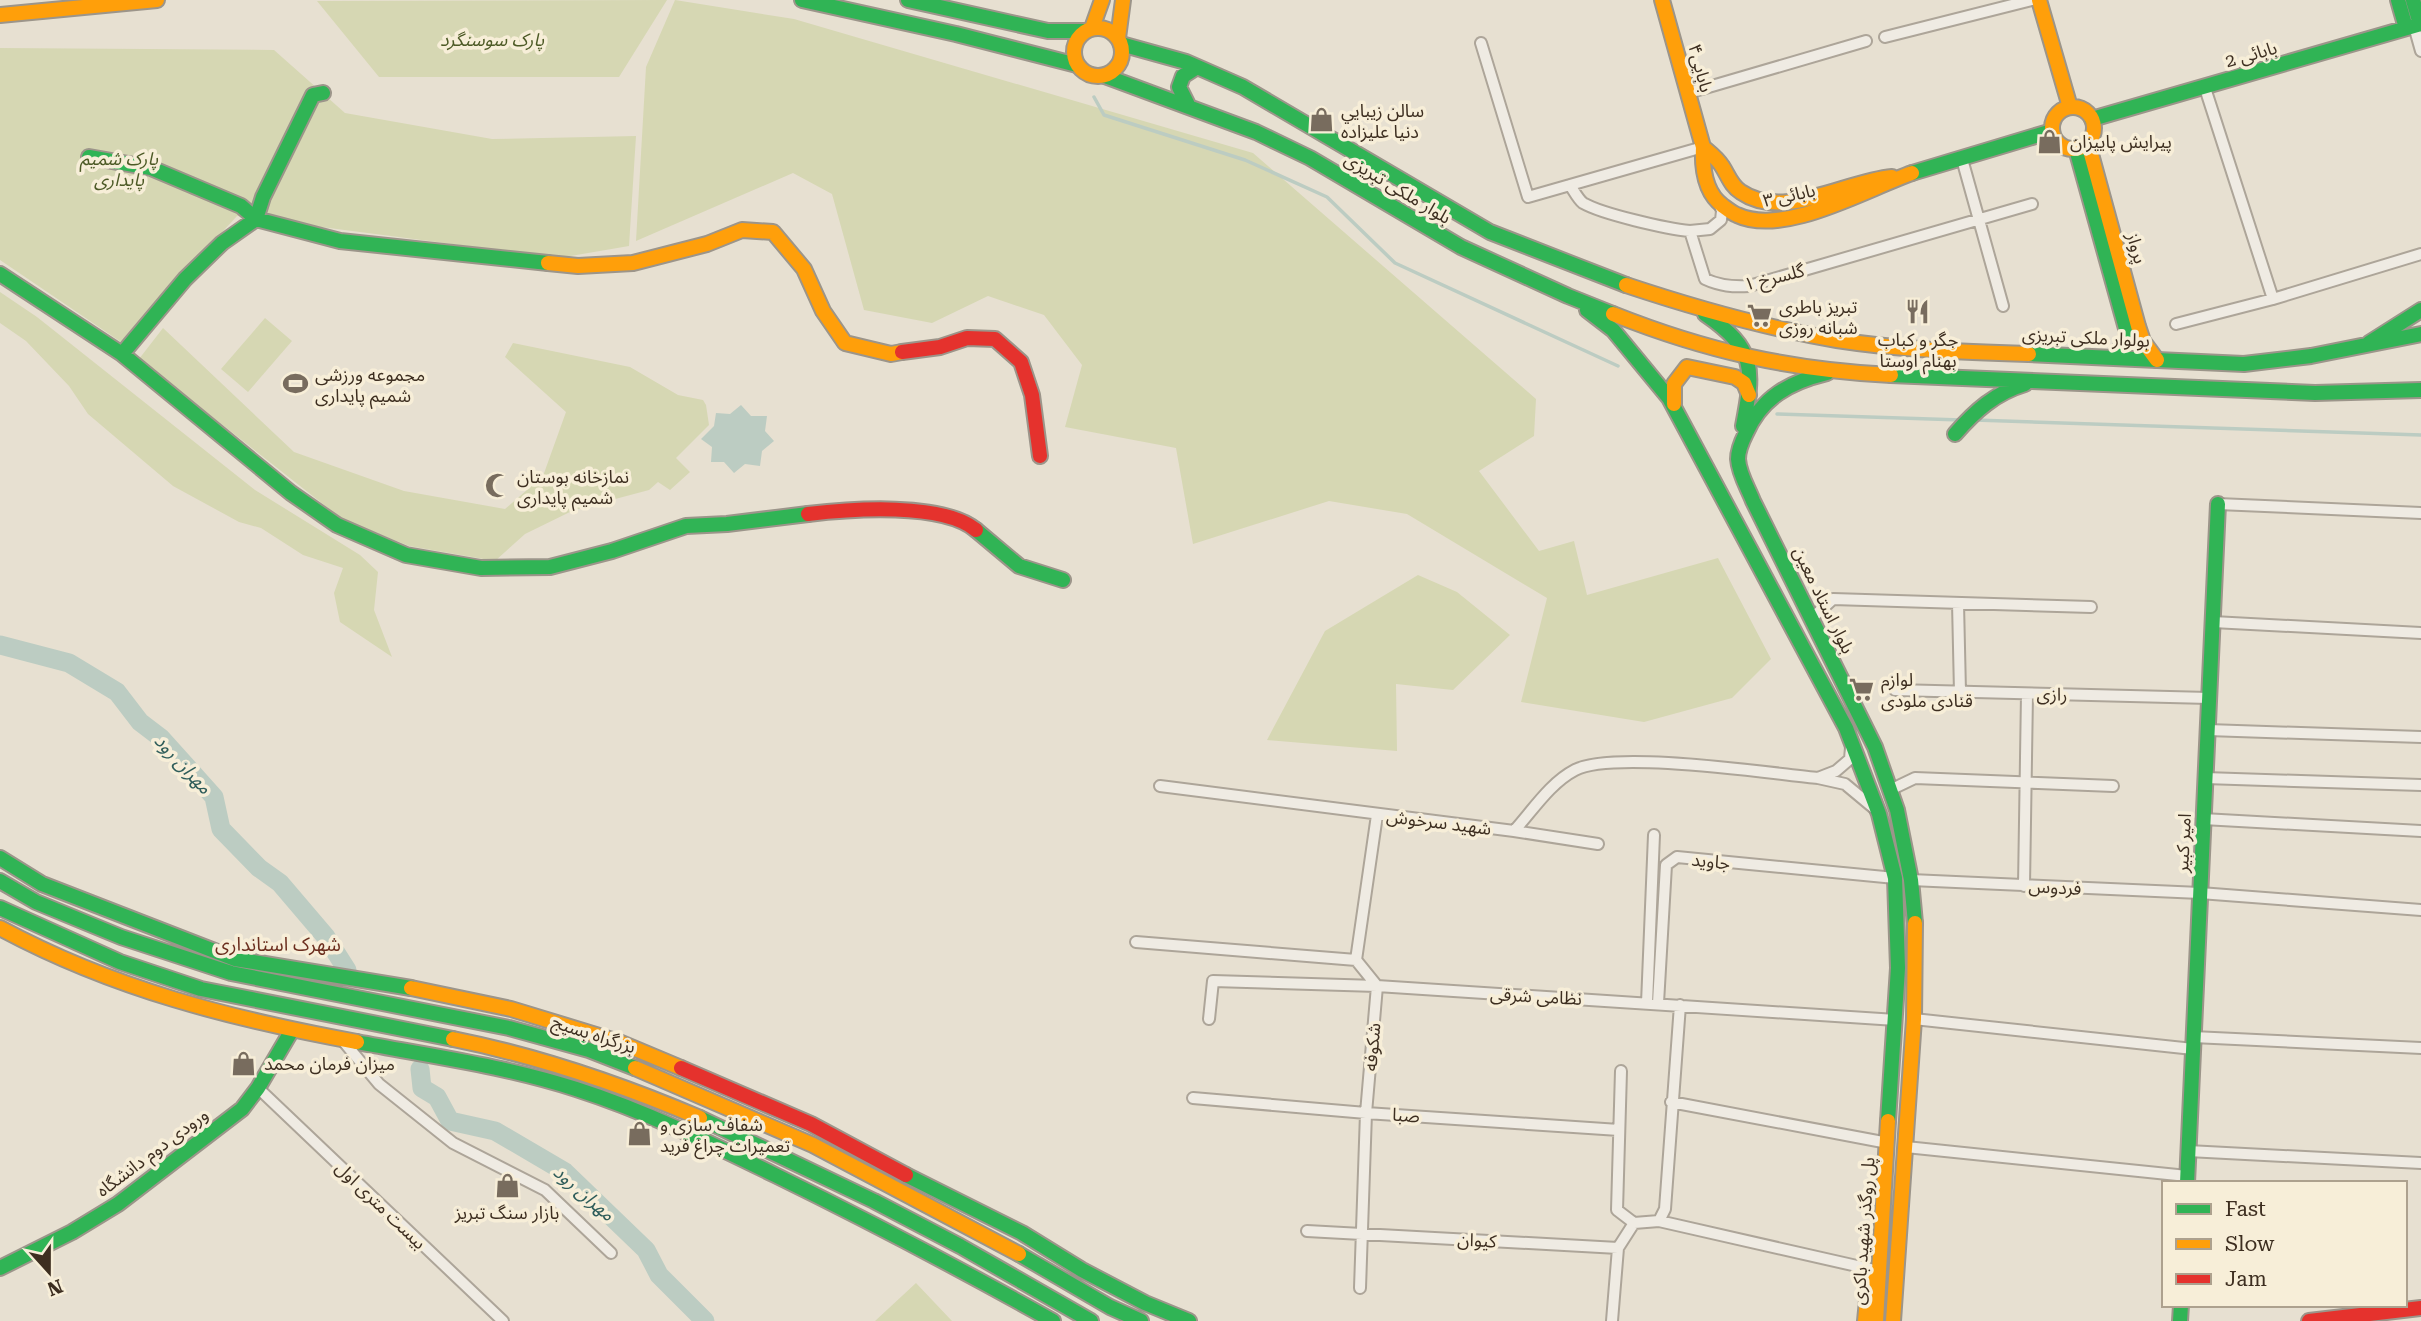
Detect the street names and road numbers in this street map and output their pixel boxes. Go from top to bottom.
street label: بابائی 2 [2223,37,2280,72]
street label: بابایی۴ [1684,42,1717,95]
street label: بلوار ملکى تبریزى [1341,148,1455,229]
street label: بابائی ۳ [1761,179,1817,212]
street label: پرواز [2121,229,2151,266]
street label: گلسرخ ۱ [1742,259,1808,298]
street label: بولوار ملکی تبریزی [2021,323,2151,352]
street label: بلوار استاد معین [1788,543,1859,657]
street label: رازی [2036,683,2068,706]
street label: شهید سرخوش [1385,805,1493,840]
street label: امیر کبیر [2171,813,2196,874]
street label: جاوید [1691,849,1731,873]
street label: فردوس [2028,875,2082,900]
street label: نظامی شرقی [1489,983,1583,1010]
street label: بزرگراه بسیج [549,1011,638,1060]
street label: شکوفه [1359,1022,1386,1072]
street label: ورودی دوم دانشگاه [92,1103,214,1204]
street label: صبا [1391,1104,1421,1126]
street label: پل روگذر شهید باکری [1847,1156,1880,1306]
street label: بیست متری اول [331,1157,431,1254]
street label: کیوان [1457,1228,1498,1253]

